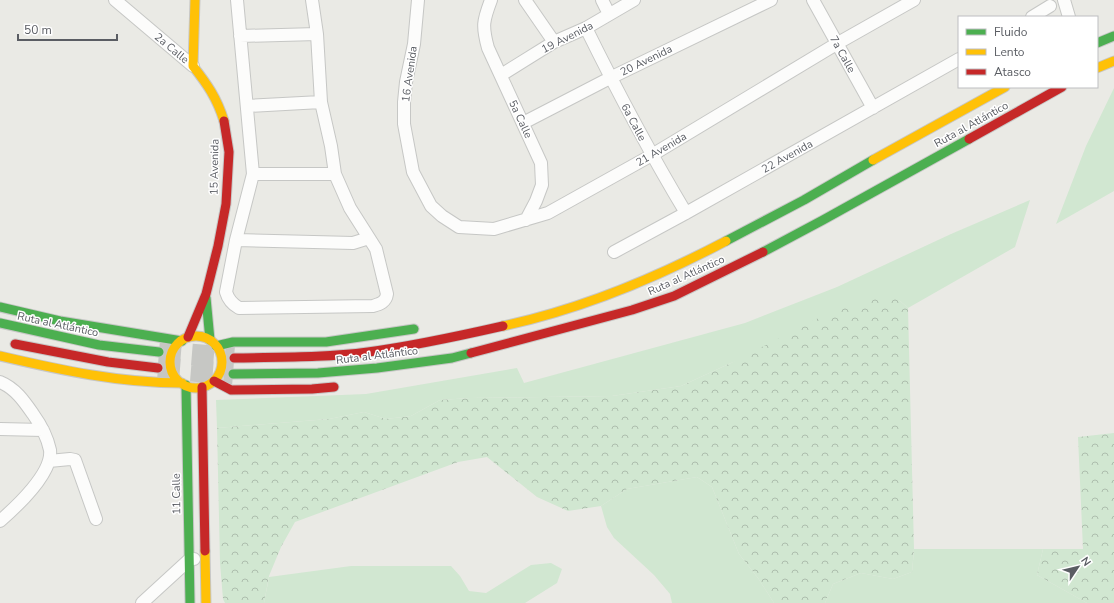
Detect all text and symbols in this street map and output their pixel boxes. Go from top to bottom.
scale bar [18,16,117,42]
legend [958,16,1098,88]
street label: 19 Avenida [539,18,596,57]
text: 50 m [24,22,52,38]
text: Fluido [994,24,1028,40]
street label: 2a Calle [151,30,192,67]
street label: 7a Calle [826,33,859,76]
street label: 20 Avenida [618,41,675,80]
text: Lento [994,44,1025,60]
street label: 16 Avenida [398,45,421,103]
text: Atasco [994,64,1031,80]
street label: 5a Calle [505,98,536,141]
street label: Ruta al Atlántico [932,98,1011,151]
street label: 6a Calle [617,101,650,144]
street label: 21 Avenida [633,129,689,170]
street label: 22 Avenida [759,136,816,177]
street label: 15 Avenida [207,139,222,195]
street label: Ruta al Atlántico [645,252,727,299]
street label: Ruta al Atlántico [16,309,100,340]
street label: Ruta al Atlántico [335,343,419,368]
street label: 11 Calle [169,473,184,515]
north arrow [1058,547,1098,587]
text: N [1077,554,1094,569]

